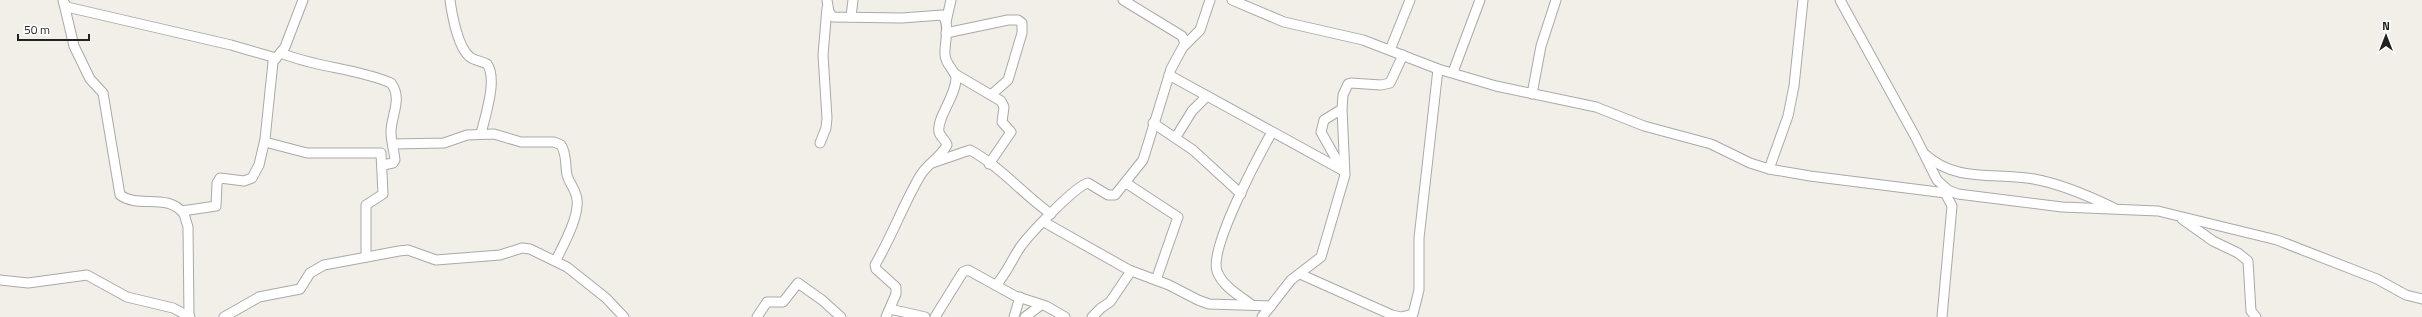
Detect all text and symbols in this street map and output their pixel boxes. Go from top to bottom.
scale bar [18,16,89,42]
north arrow [2366,16,2406,56]
text: N [2382,18,2390,34]
text: 50 m [24,20,50,39]

